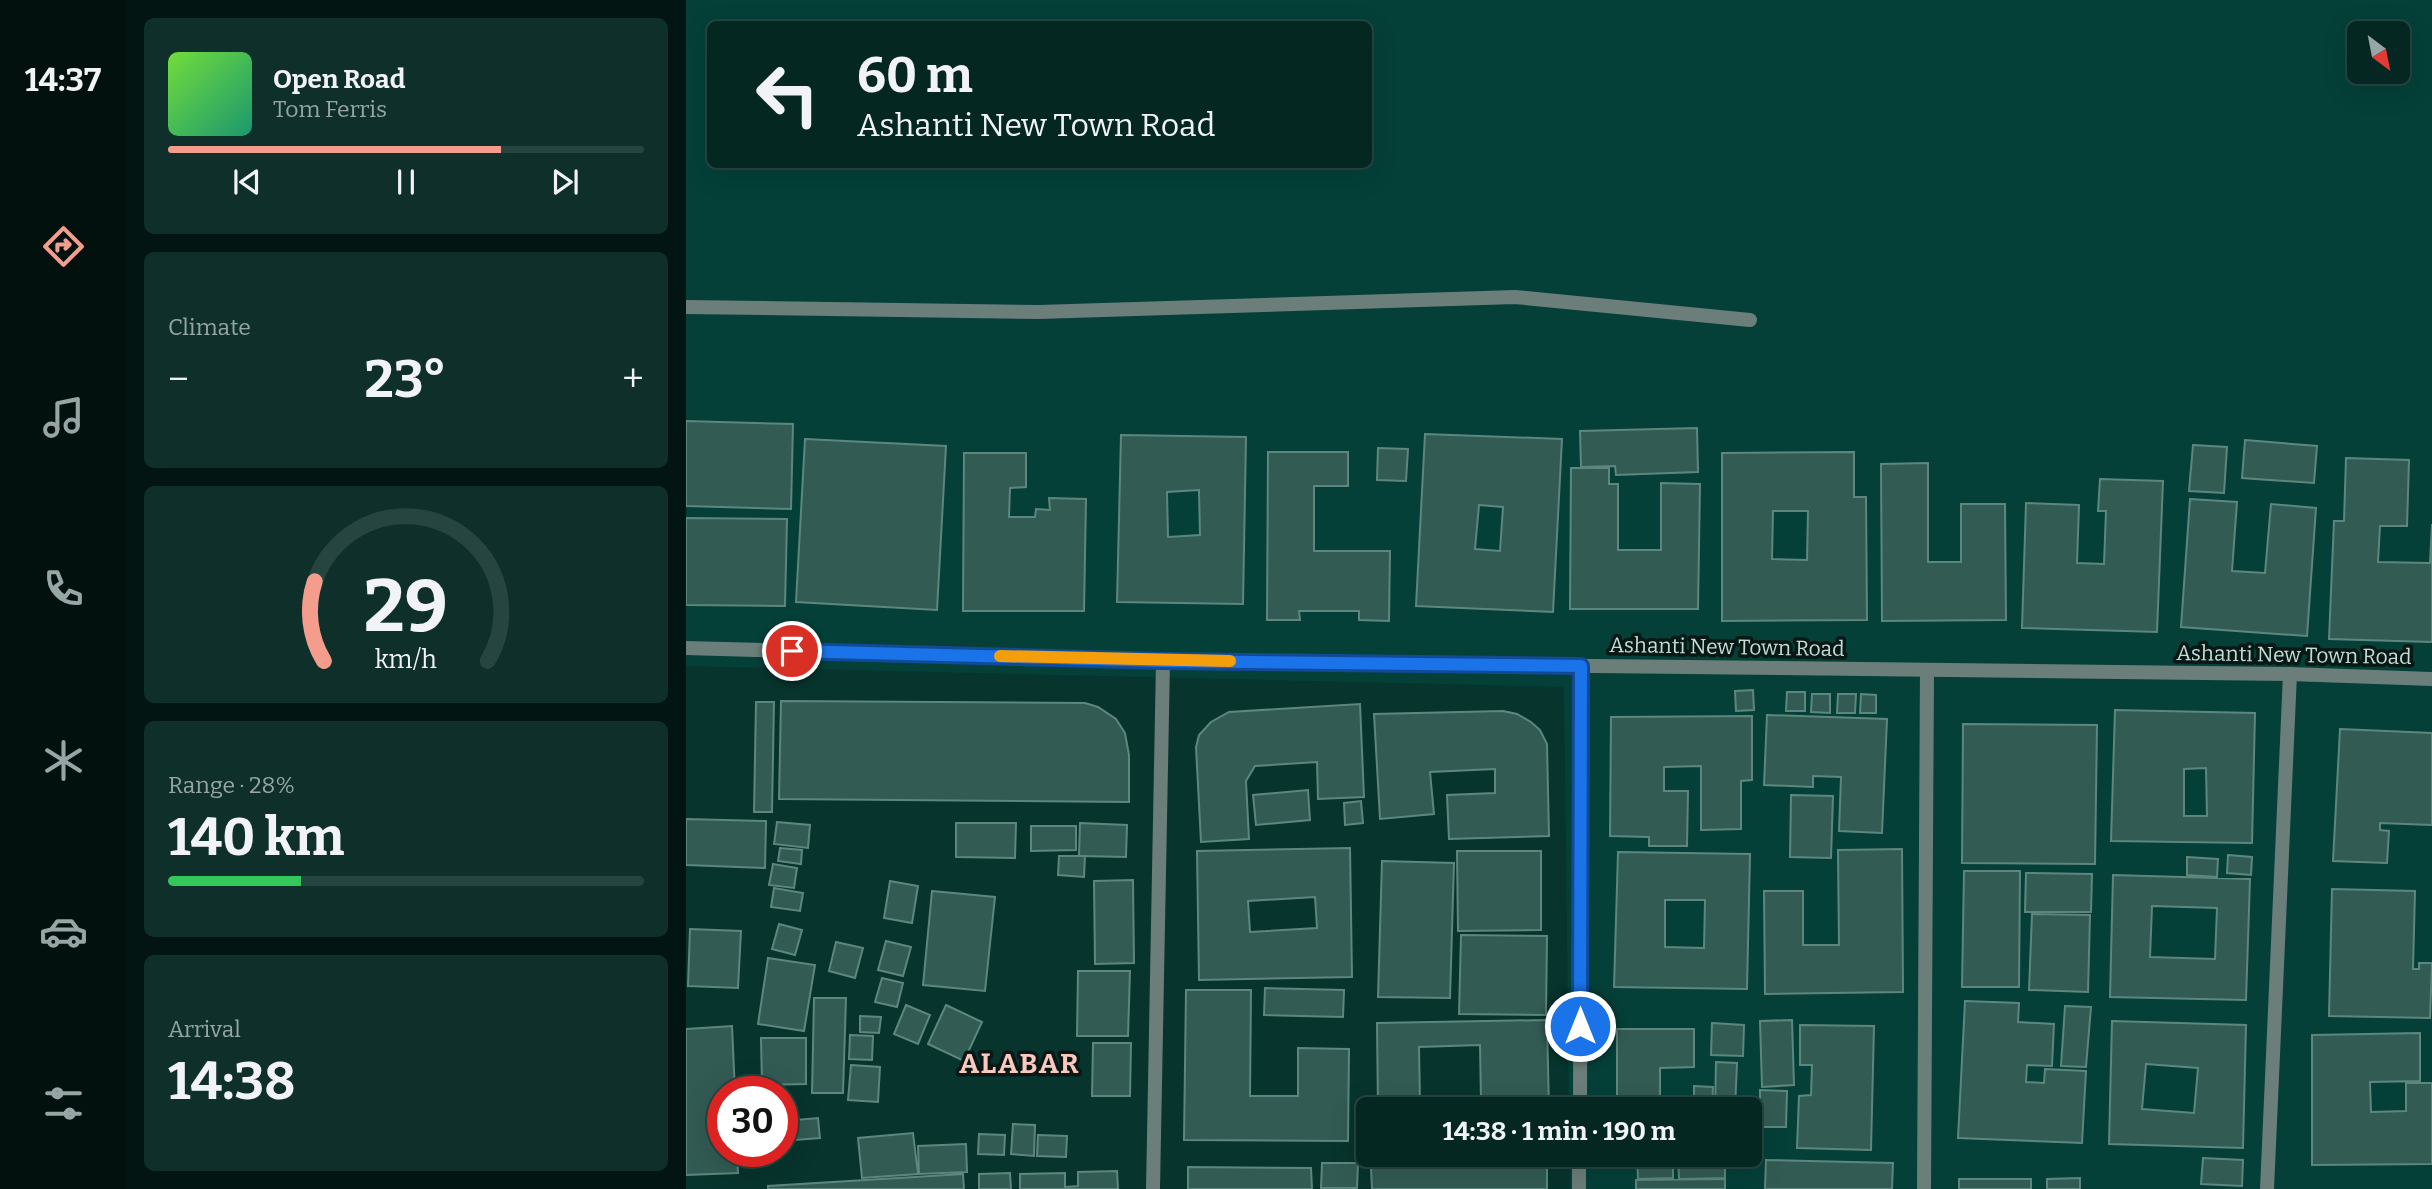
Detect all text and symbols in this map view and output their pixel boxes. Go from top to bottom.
north arrow [2347,21,2410,84]
map controls [2347,21,2410,84]
text: 60 m [857,46,973,105]
icon: left [742,49,833,140]
text: 14:37 [25,61,101,99]
text: Open Road [273,64,405,95]
text: Tom Ferris [273,95,387,123]
text: Ashanti New Town Road [857,106,1216,144]
icon: previous [228,163,266,201]
icon: pause [387,163,425,201]
icon: next [546,163,584,201]
icon: directions [39,222,88,271]
text: Climate [168,313,251,341]
text: 23° [365,348,447,411]
text: − [168,356,189,402]
text: + [622,356,644,402]
icon: music [39,393,88,442]
text: 29 [364,563,448,650]
icon: phone [39,564,88,613]
pin [762,621,822,681]
icon: arrive [773,632,811,670]
street label: Ashanti New Town Road [1609,632,1845,662]
street label: Ashanti New Town Road [2176,640,2412,670]
text: km/h [375,644,437,674]
icon: climate [39,736,88,785]
text: Range · 28% [168,771,295,799]
text: 140 km [168,806,344,869]
icon: car [39,907,88,956]
position arrow [1543,989,1617,1063]
text: Arrival [168,1015,241,1043]
district label: ALABAR [959,1047,1081,1080]
text: 14:38 [168,1050,296,1113]
speed limit sign: 30 [707,1076,798,1167]
icon: filters [39,1079,88,1128]
text: 14:38 · 1 min · 190 m [1443,1116,1675,1147]

